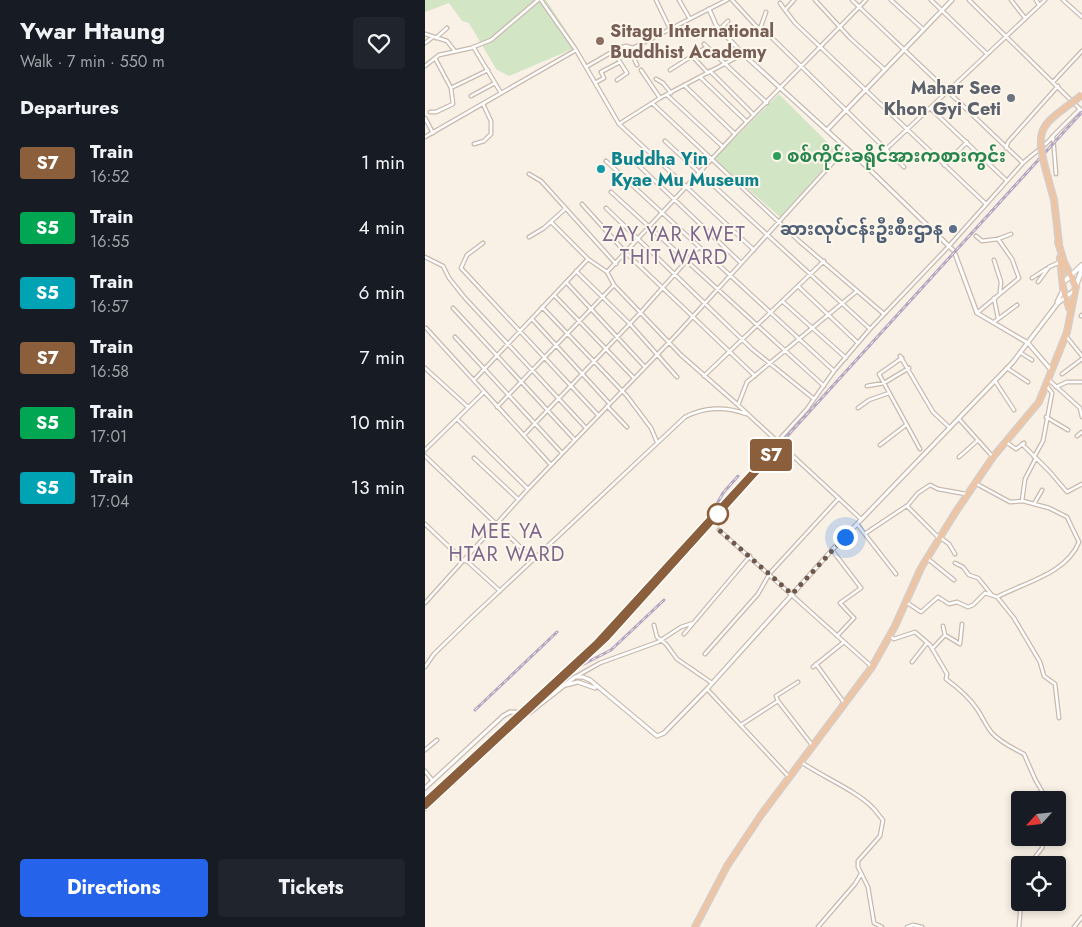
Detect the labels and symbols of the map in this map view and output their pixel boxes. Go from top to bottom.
place label: Sitagu International Buddhist Academy [610,18,774,65]
marker: Sitagu International Buddhist Academy [594,35,606,47]
place label: Mahar See Khon Gyi Ceti [884,75,1001,122]
marker: Mahar See Khon Gyi Ceti [1005,92,1017,104]
place label: စစ်ကိုင်းခရိုင်အားကစားကွင်း [787,143,1006,170]
place label: Buddha Yin Kyae Mu Museum [611,146,759,193]
marker: စစ်ကိုင်းခရိုင်အားကစားကွင်း [771,150,783,162]
marker: Buddha Yin Kyae Mu Museum [595,163,607,175]
place label: ဆားလုပ်ငန်းဦးစီးဌာန [780,216,943,243]
district label: ZAY YAR KWET THIT WARD [602,220,746,272]
marker: ဆားလုပ်ငန်းဦးစီးဌာန [947,223,959,235]
line badge: S7 [749,439,793,471]
unlabelled marker [707,503,729,525]
district label: MEE YA HTAR WARD [449,517,565,569]
your location [833,525,858,550]
north arrow [1011,791,1066,846]

